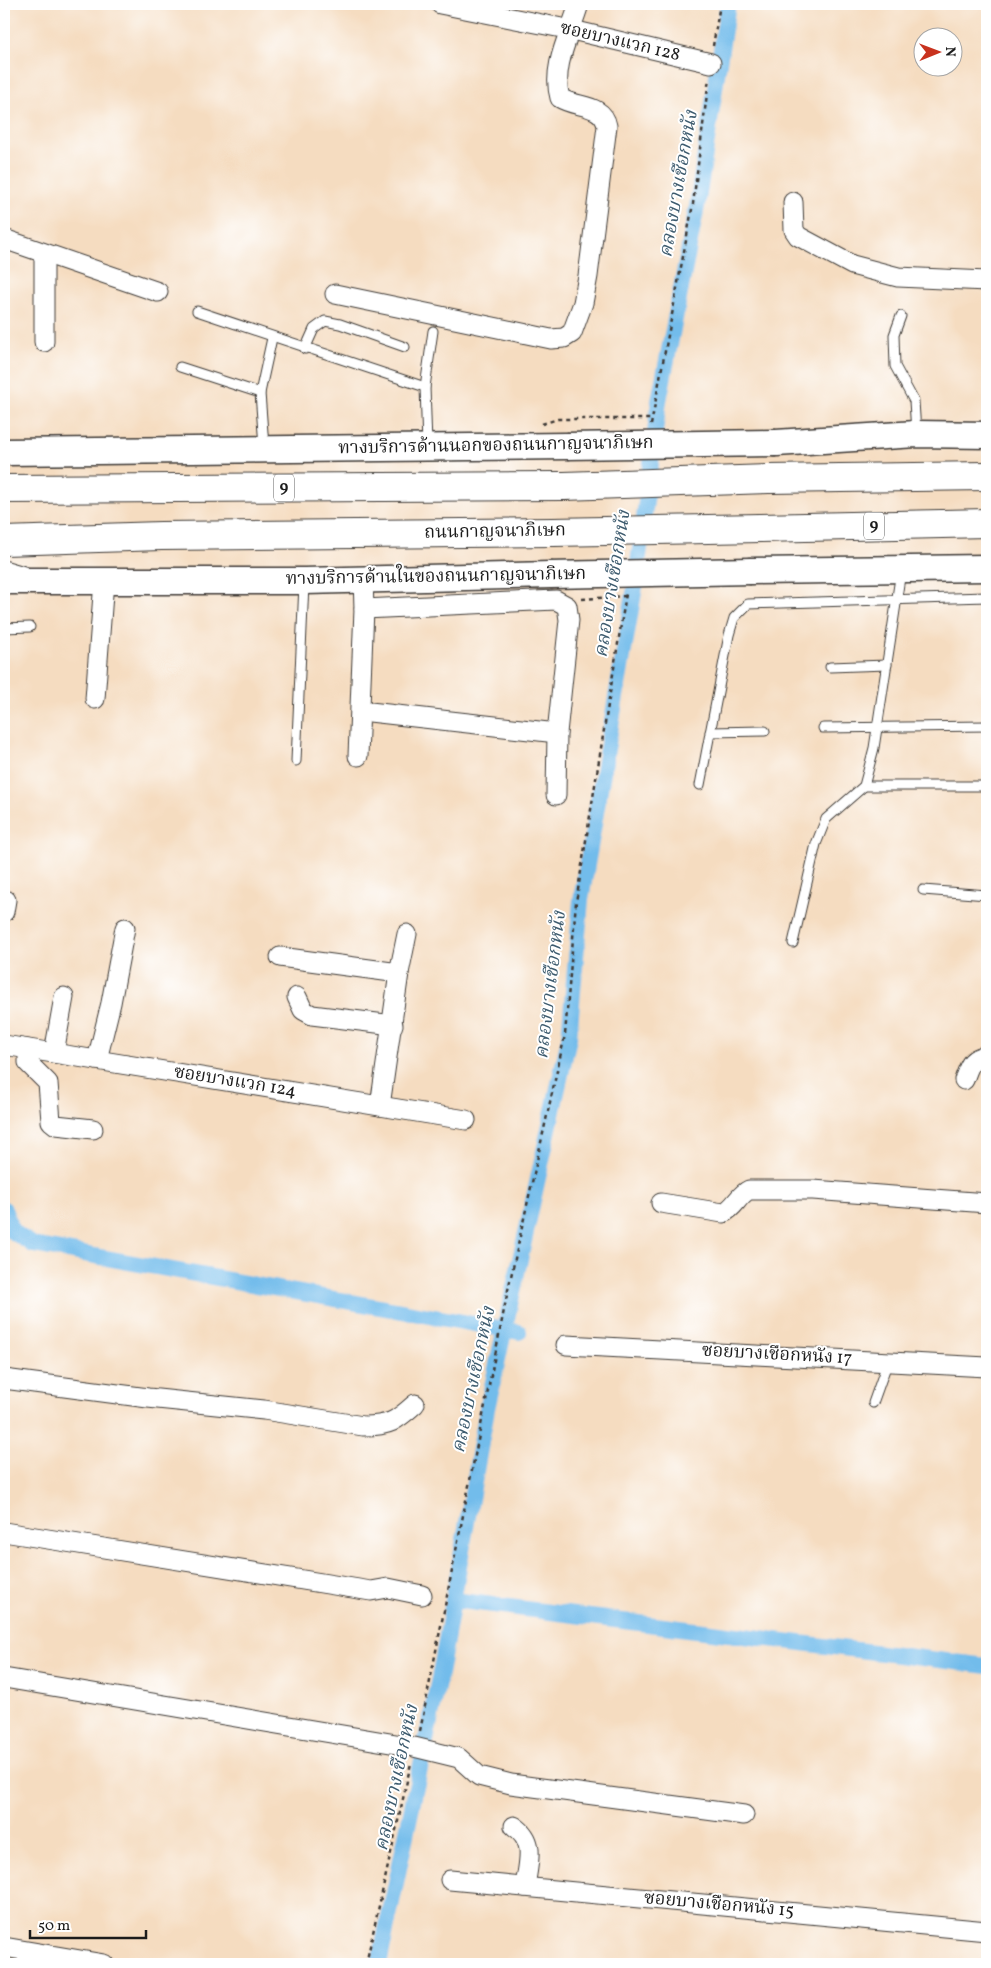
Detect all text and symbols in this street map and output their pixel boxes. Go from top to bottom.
street label: ซอยบางแวก 128 [557,16,683,68]
north arrow [914,28,964,78]
text: N [940,47,959,57]
water label: คลองบางเชือกหนัง [653,107,705,260]
street label: ทางบริการด้านนอกของถนนกาญจนาภิเษก [338,431,654,461]
road number: 9 [274,474,294,502]
water label: คลองบางเชือกหนัง [589,507,638,660]
road number: 9 [864,512,884,540]
street label: ถนนกาญจนาภิเษก [424,518,566,546]
street label: ทางบริการด้านในของถนนกาญจนาภิเษก [286,561,586,592]
water label: คลองบางเชือกหนัง [529,908,573,1060]
street label: ซอยบางแวก 124 [172,1060,298,1104]
water label: คลองบางเชือกหนัง [446,1303,502,1455]
street label: ซอยบางเชือกหนัง 17 [701,1339,853,1371]
water label: คลองบางเชือกหนัง [369,1701,425,1853]
street label: ซอยบางเชือกหนัง 15 [643,1886,795,1924]
scale bar [30,1908,146,1940]
text: 50 m [38,1916,70,1937]

